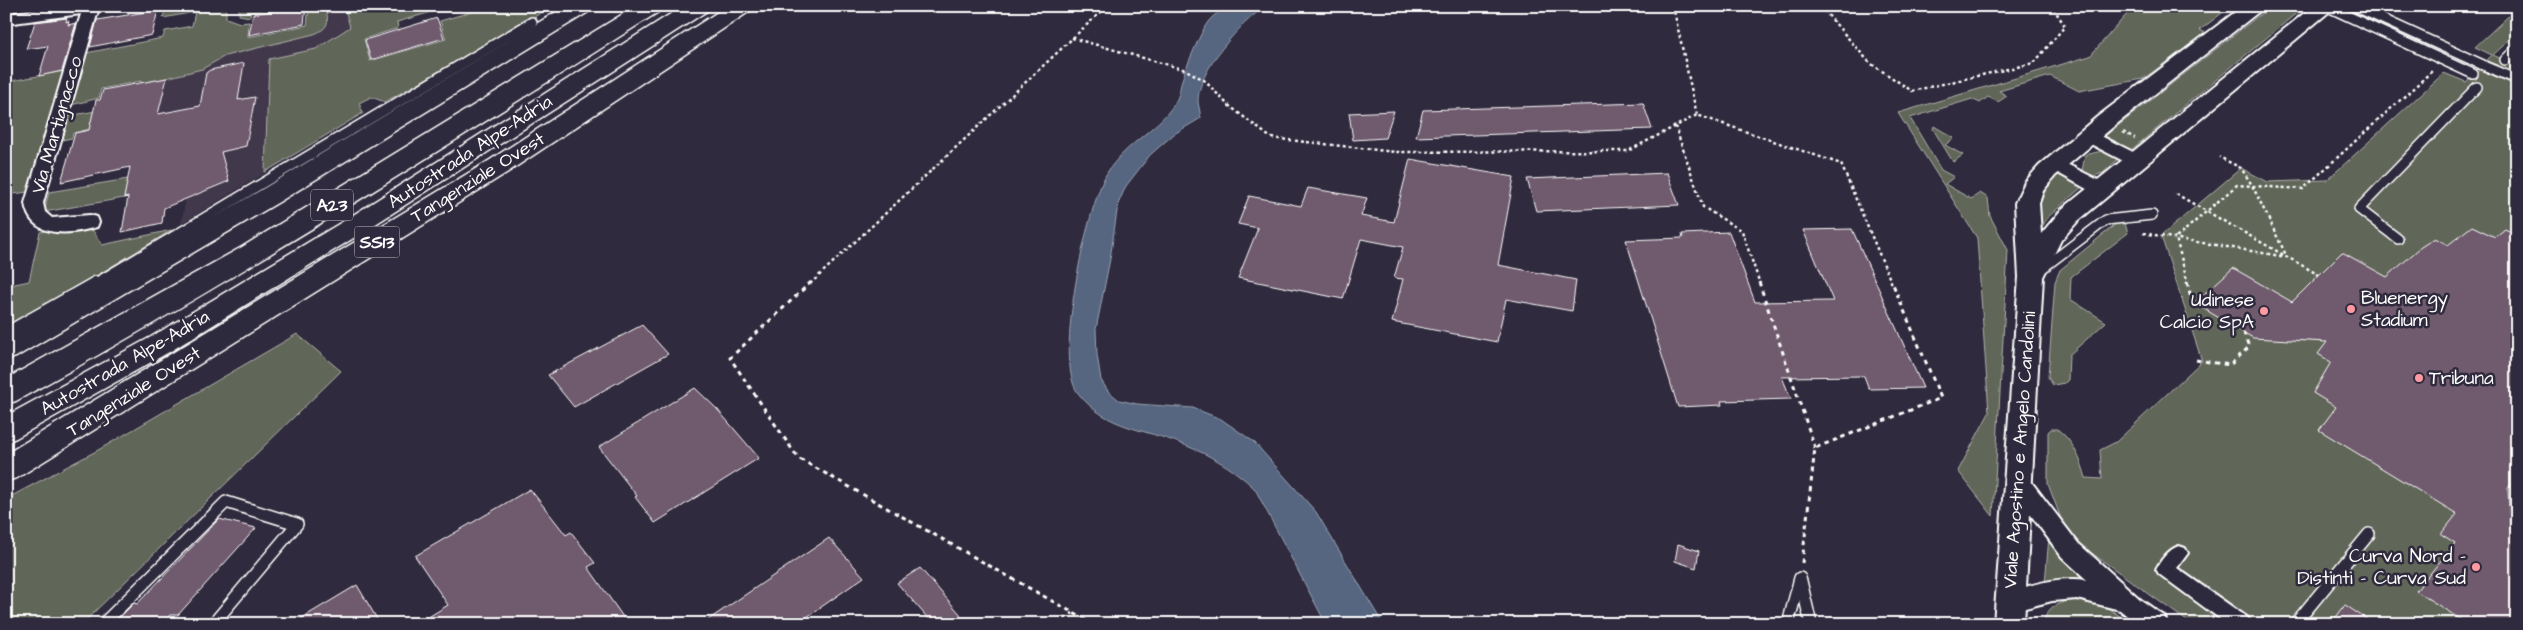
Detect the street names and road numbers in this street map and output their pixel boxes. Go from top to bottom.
street label: Via Martignacco [24,53,91,197]
street label: Autostrada Alpe-Adria [382,88,558,215]
street label: Tangenziale Ovest [406,126,551,231]
road number: A23 [311,190,353,220]
road number: SS13 [354,226,400,258]
street label: Autostrada Alpe-Adria [35,303,215,423]
street label: Viale Agostino e Angelo Candolini [1997,310,2044,590]
street label: Tangenziale Ovest [62,340,207,445]

